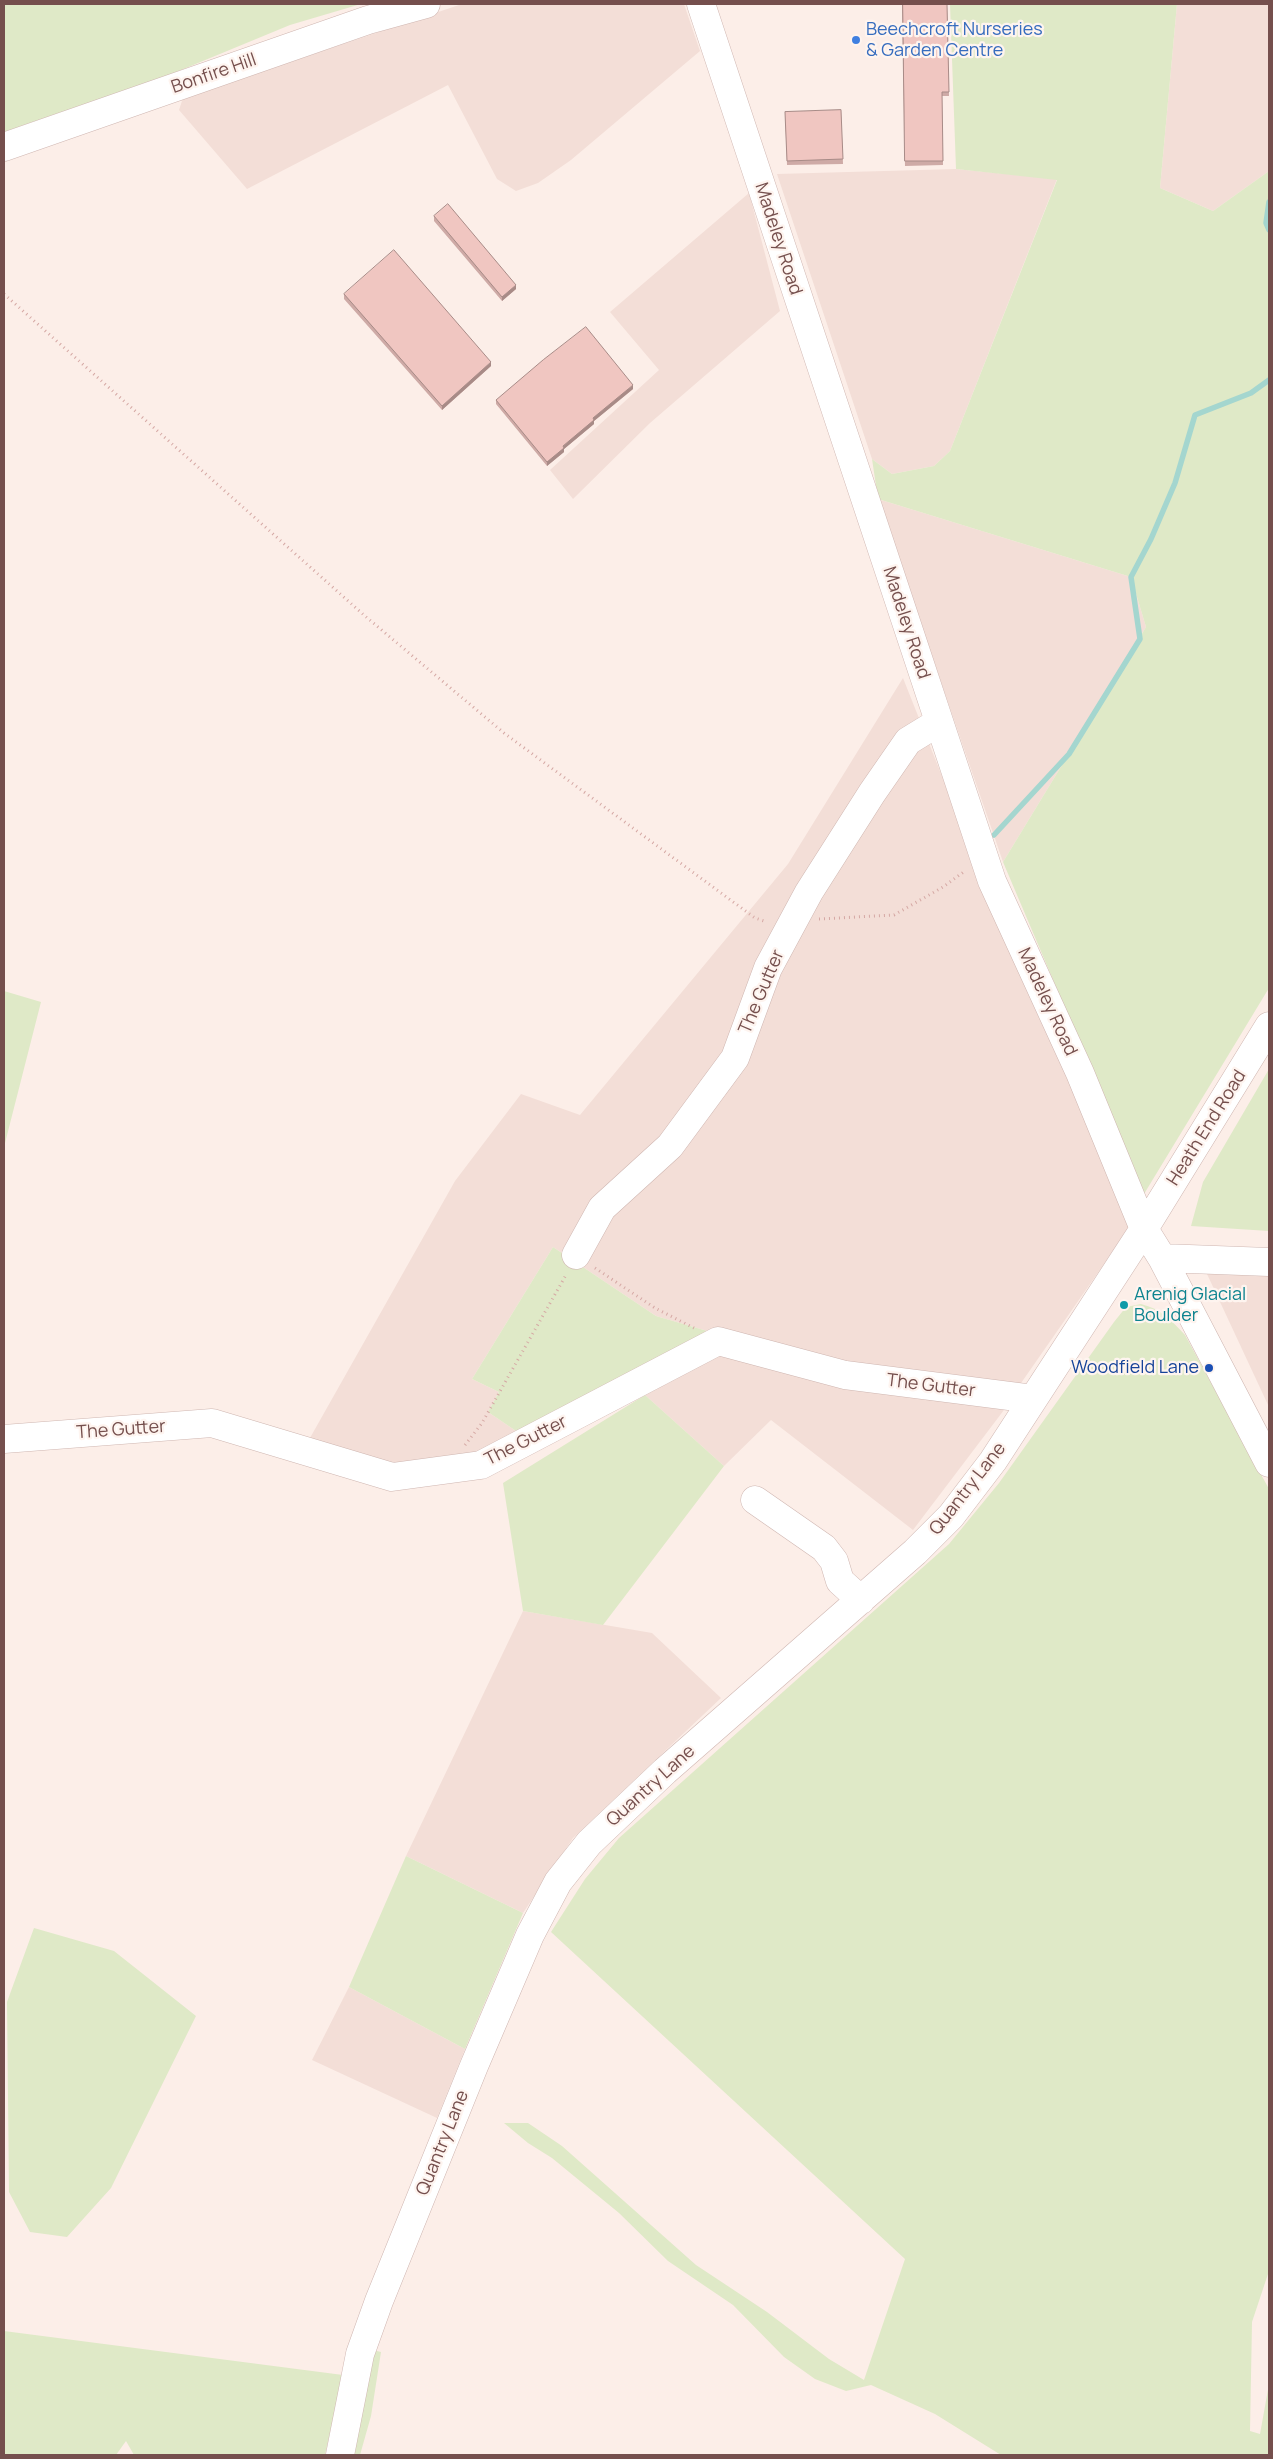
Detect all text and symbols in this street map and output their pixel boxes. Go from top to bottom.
place label: Beechcroft Nurseries & Garden Centre [866,19,1043,62]
marker: Beechcroft Nurseries & Garden Centre [850,34,862,46]
street label: Bonfire Hill [169,49,259,99]
street label: Madeley Road [750,180,806,298]
street label: Madeley Road [878,564,934,682]
street label: Madeley Road [1013,945,1081,1059]
street label: The Gutter [735,947,789,1037]
street label: Heath End Road [1163,1066,1251,1190]
place label: Arenig Glacial Boulder [1134,1284,1246,1326]
marker: Arenig Glacial Boulder [1118,1299,1130,1311]
place label: Woodfield Lane [1071,1357,1199,1379]
marker: Woodfield Lane [1203,1362,1215,1374]
street label: The Gutter [885,1370,977,1402]
street label: The Gutter [481,1411,571,1471]
street label: The Gutter [76,1416,166,1444]
street label: Quantry Lane [925,1438,1011,1540]
street label: Quantry Lane [602,1741,700,1831]
street label: Quantry Lane [412,2087,474,2199]

